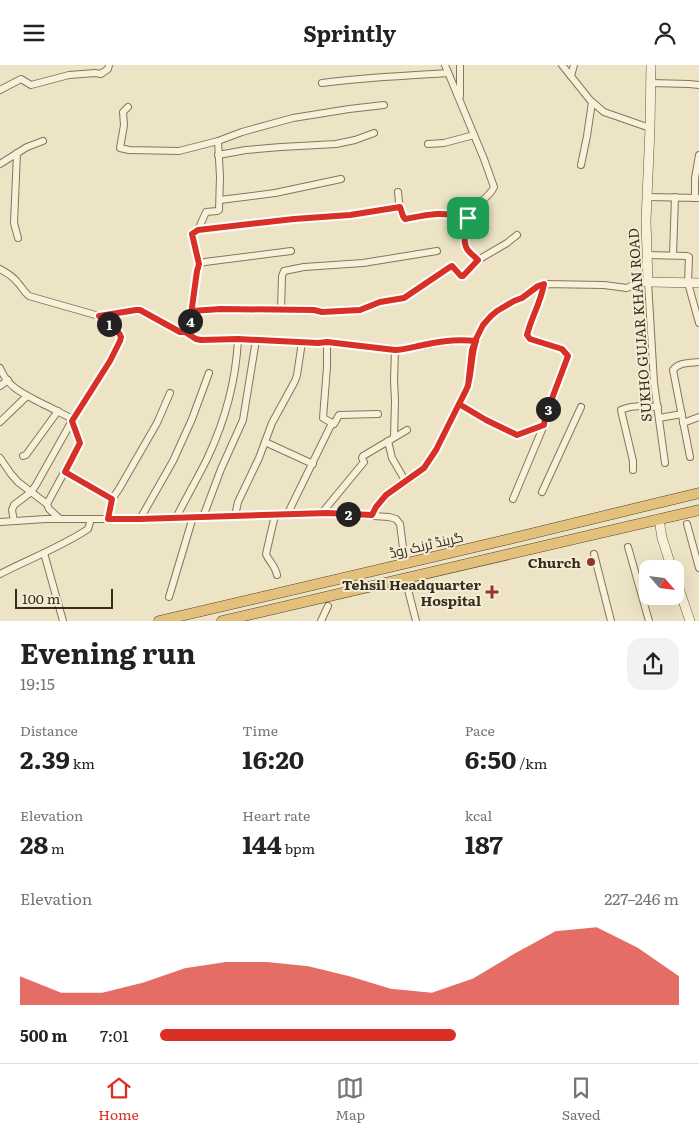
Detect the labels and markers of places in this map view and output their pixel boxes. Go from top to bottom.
pin [447,197,489,239]
pin: 4 [178,309,202,333]
pin: 1 [96,311,122,337]
pin: 3 [536,397,560,421]
pin: 2 [336,501,360,527]
place label: Church [528,552,581,572]
marker: Church [585,556,597,568]
place label: Tehsil Headquarter Hospital [342,574,481,610]
marker: Tehsil Headquarter Hospital [485,585,499,599]

